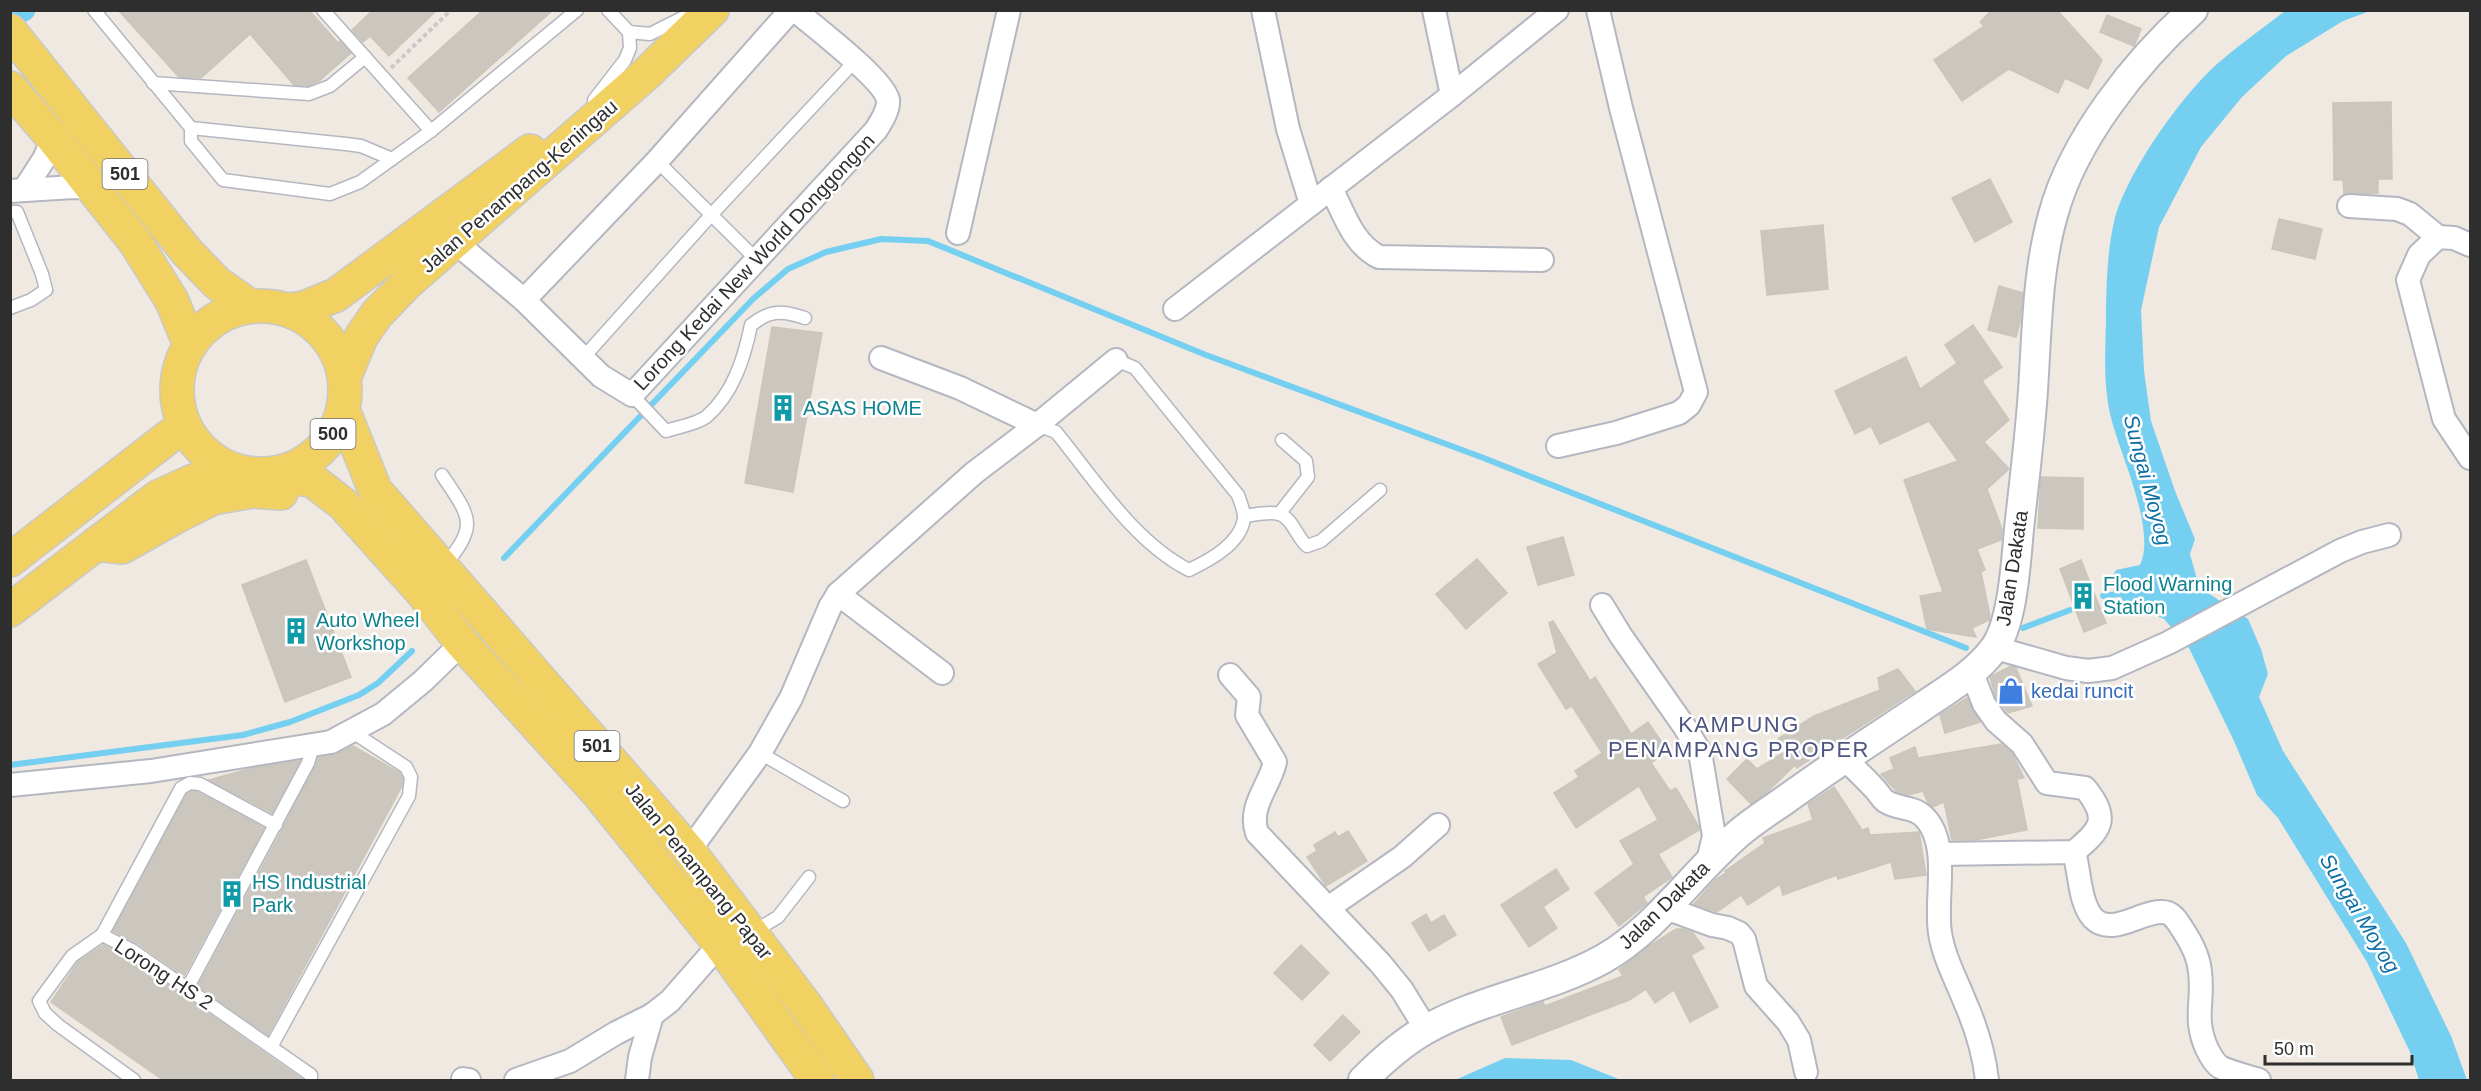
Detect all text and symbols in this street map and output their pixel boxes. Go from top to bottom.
street label: Jalan Penampang-Keningau [417,95,621,277]
street label: Lorong Kedai New World Donggongon [629,129,879,395]
road number: 501 [102,159,148,189]
building icon: ASAS HOME [768,393,798,423]
place label: ASAS HOME [803,397,922,419]
water label: Sungai Moyog [2120,412,2177,548]
road number: 500 [310,419,356,449]
street label: Jalan Dakata [1992,508,2032,627]
place label: Flood Warning Station [2103,573,2232,618]
building icon: Flood Warning Station [2068,581,2098,611]
place label: Auto Wheel Workshop [316,609,419,654]
building icon: Auto Wheel Workshop [281,616,311,646]
shop icon: kedai runcit [1996,676,2026,706]
place label: kedai runcit [2031,680,2134,702]
district label: KAMPUNG PENAMPANG PROPER [1608,712,1870,762]
road number: 501 [574,731,620,761]
street label: Jalan Penampang Papar [621,779,777,964]
water label: Sungai Moyog [2316,850,2405,977]
street label: Jalan Dakata [1614,856,1714,953]
place label: HS Industrial Park [252,871,367,916]
building icon: HS Industrial Park [217,879,247,909]
street label: Lorong HS 2 [111,934,217,1014]
scale bar [2265,1028,2412,1066]
text: 50 m [2274,1039,2314,1059]

